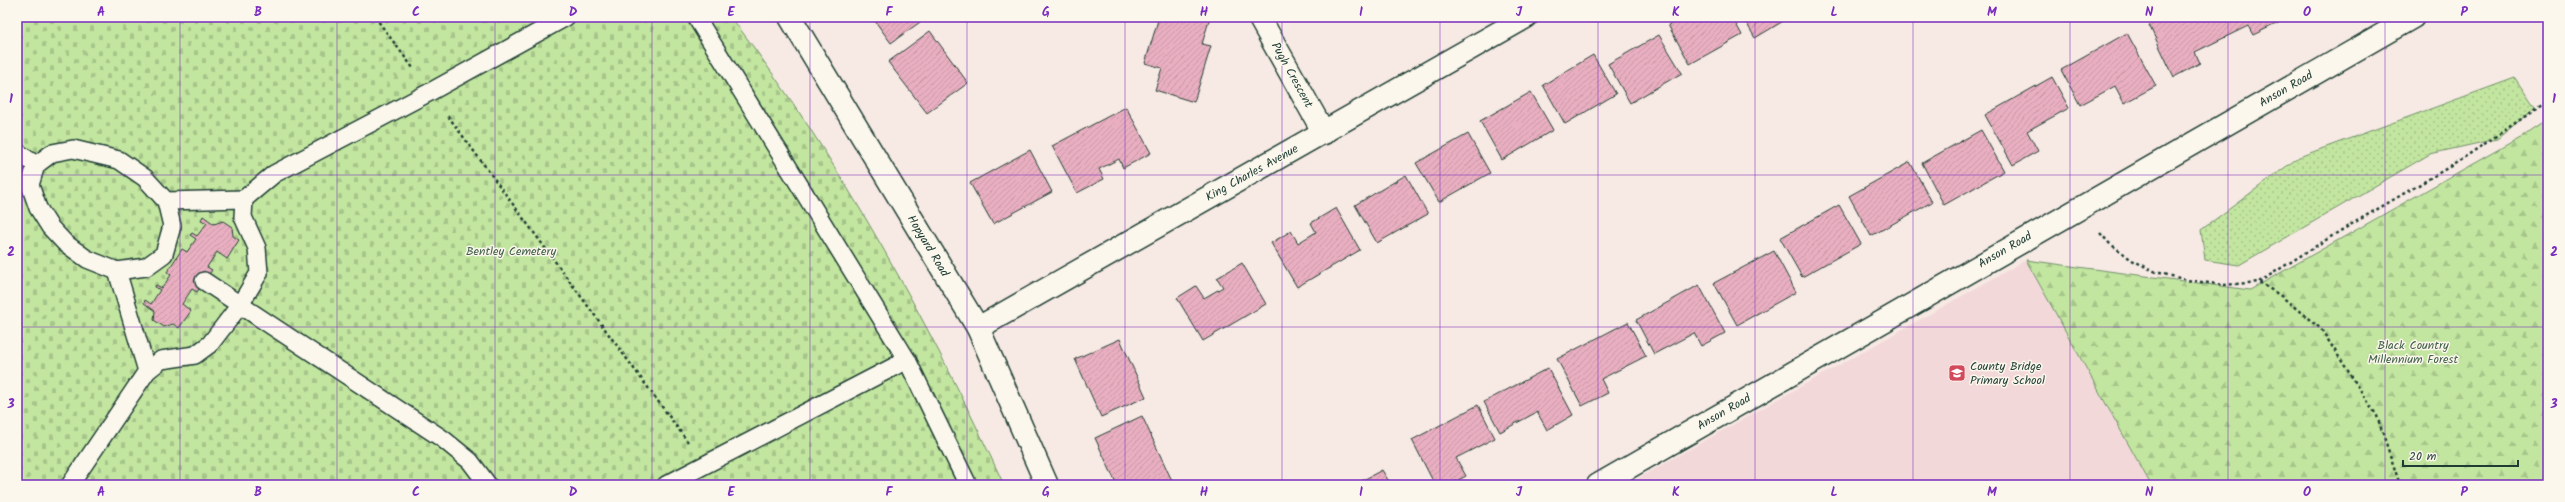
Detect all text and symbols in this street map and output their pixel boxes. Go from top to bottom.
text: A [97,2,105,23]
text: B [254,2,262,23]
text: C [412,2,420,23]
text: D [569,2,578,23]
text: E [727,2,735,23]
text: F [885,2,893,23]
text: G [1042,2,1050,23]
text: H [1200,2,1209,23]
text: I [1359,2,1363,23]
text: J [1516,2,1523,23]
text: K [1672,2,1680,23]
text: L [1830,2,1838,23]
text: M [1987,2,1997,23]
text: N [2145,2,2154,23]
text: O [2303,2,2311,23]
text: P [2460,2,2468,23]
street label: Pugh Crescent [1266,39,1318,112]
street label: Anson Road [2255,65,2317,112]
text: 1 [9,89,13,110]
text: 1 [2552,89,2556,110]
street label: King Charles Avenue [1202,139,1302,206]
street label: Hopyard Road [902,211,955,281]
street label: Anson Road [1974,226,2036,273]
text: 2 [7,242,15,263]
park label: Bentley Cemetery [466,242,556,261]
text: 2 [2550,242,2558,263]
park label: Black Country Millennium Forest [2368,336,2458,369]
place label: County Bridge Primary School [1970,357,2045,390]
school or university icon: County Bridge Primary School [1947,363,1967,383]
street label: Anson Road [1693,388,1755,435]
text: 3 [6,394,15,415]
text: 3 [2549,394,2558,415]
scale bar [2403,442,2518,468]
text: 20 m [2409,447,2437,466]
text: A [97,482,105,502]
text: B [254,482,262,502]
text: C [412,482,420,502]
text: D [569,482,578,502]
text: E [727,482,735,502]
text: F [885,482,893,502]
text: G [1042,482,1050,502]
text: H [1200,482,1209,502]
text: I [1359,482,1363,502]
text: J [1516,482,1523,502]
text: K [1672,482,1680,502]
text: L [1830,482,1838,502]
text: M [1987,482,1997,502]
text: N [2145,482,2154,502]
text: O [2303,482,2311,502]
text: P [2460,482,2468,502]

